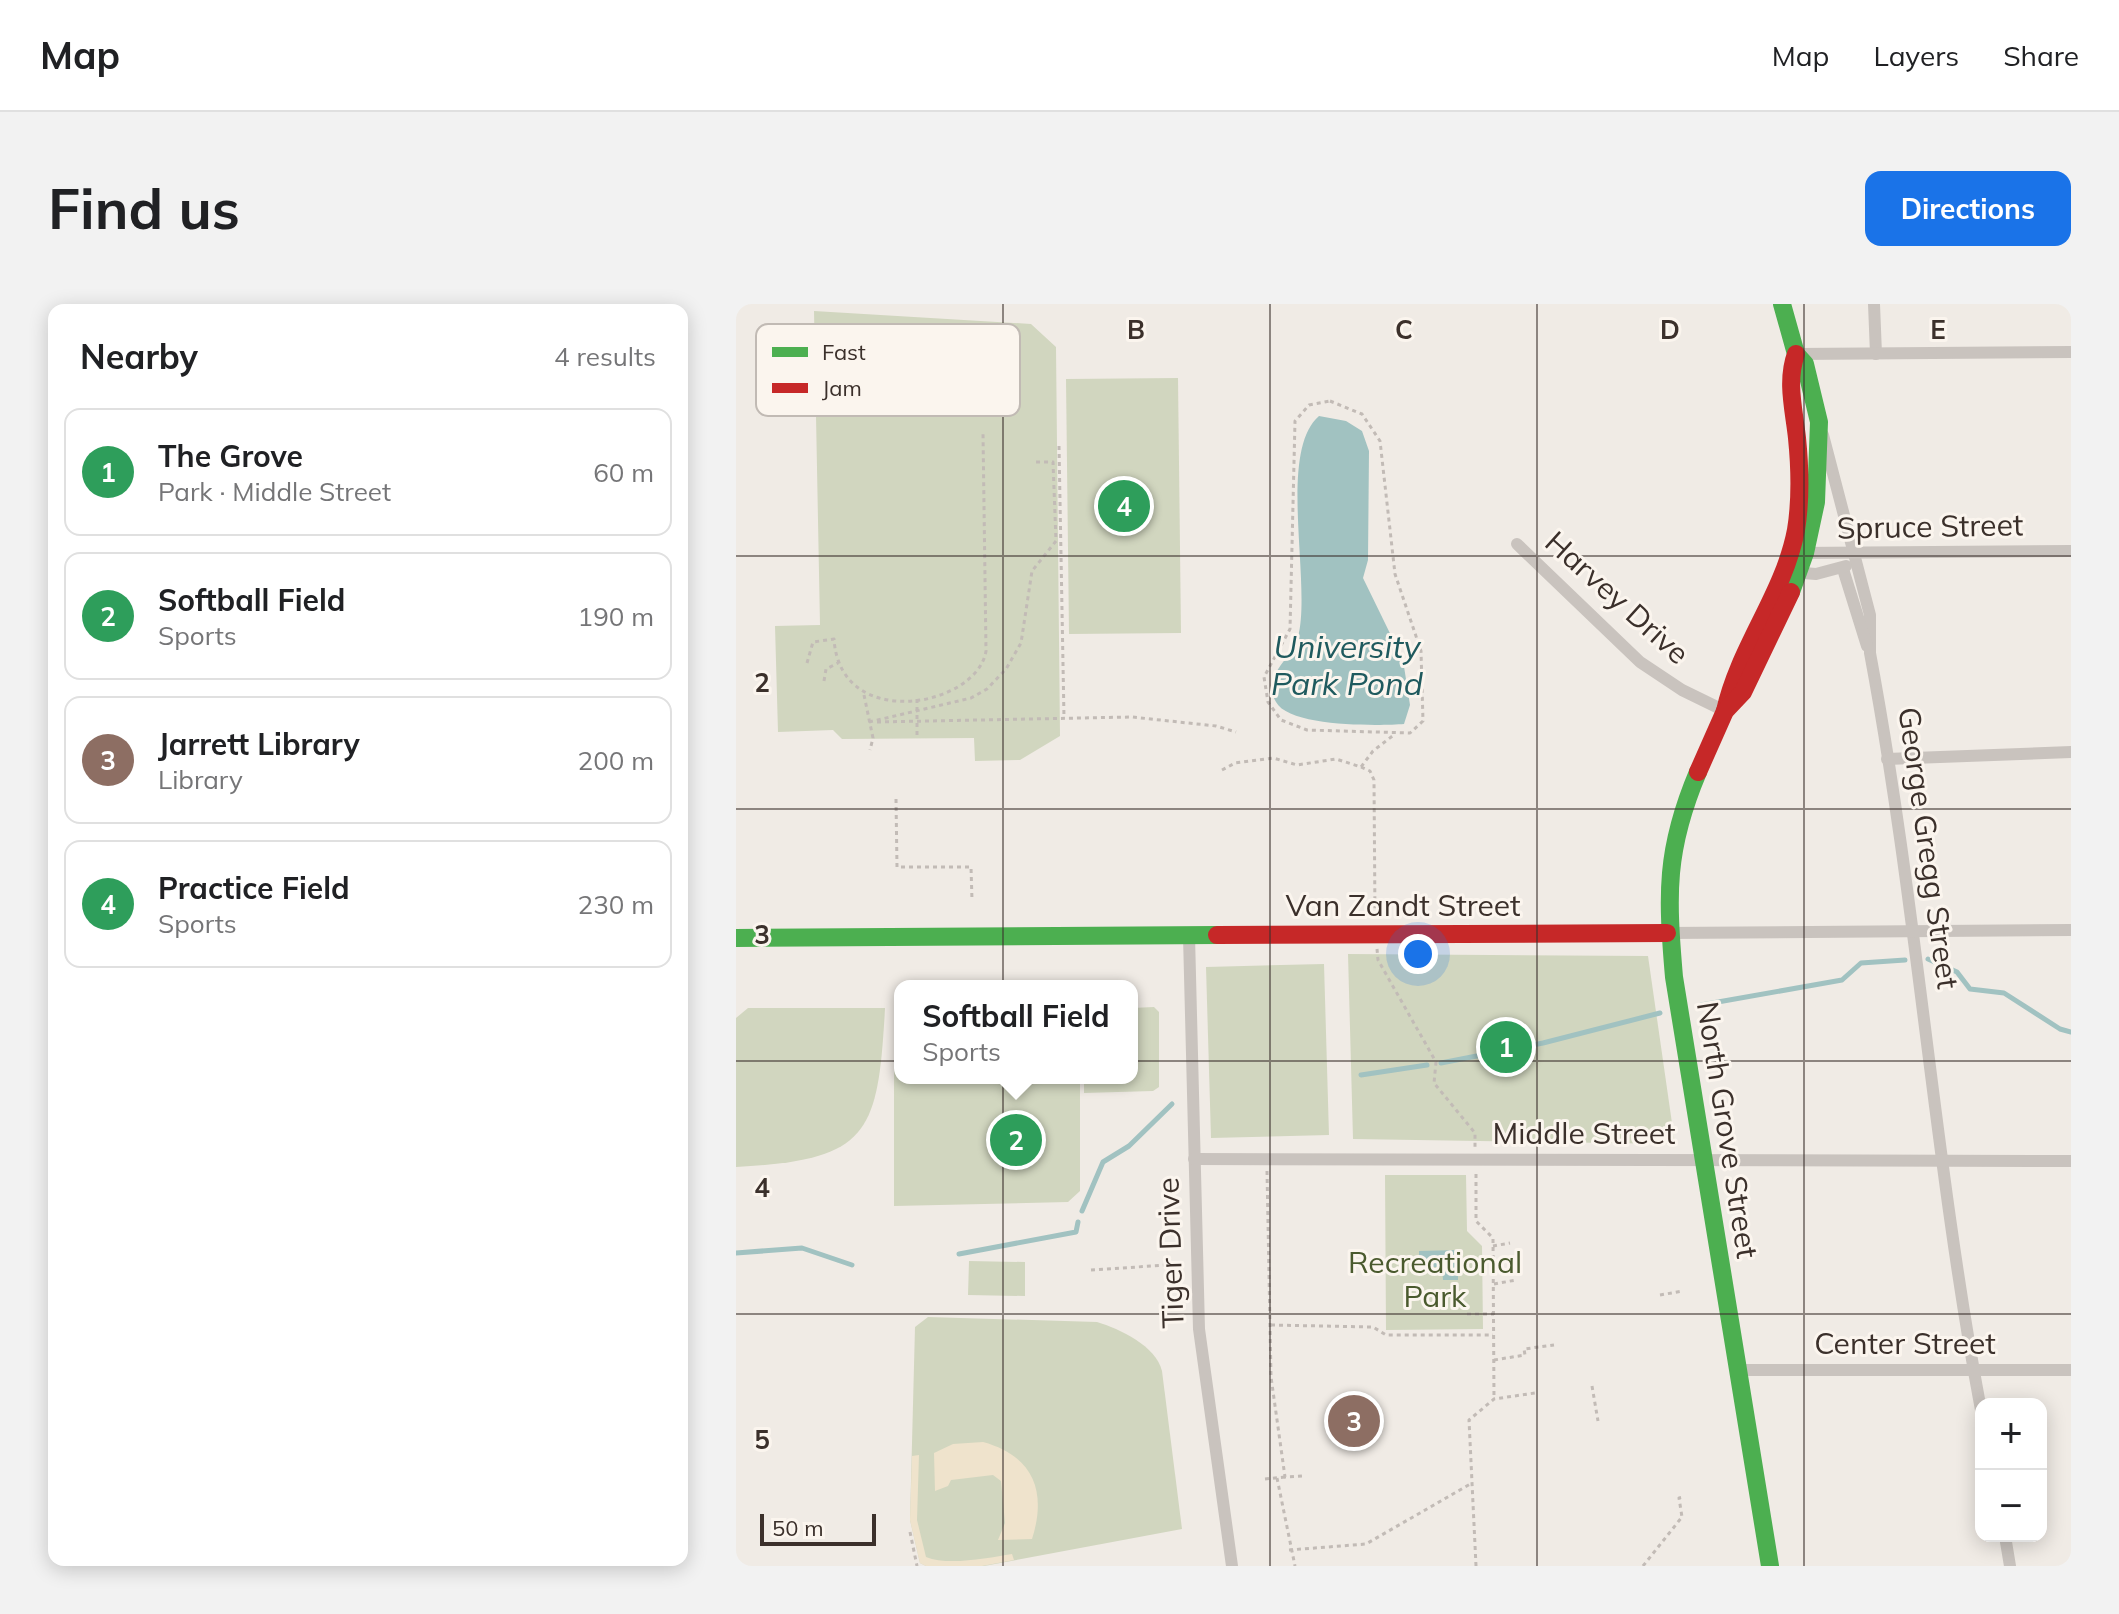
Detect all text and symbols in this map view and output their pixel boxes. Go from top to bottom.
text: Map [40,31,120,79]
text: Map [1772,38,1829,73]
text: Layers [1873,38,1959,73]
text: Share [2003,38,2079,73]
button: Directions [1865,171,2071,246]
text: Find us [48,173,240,243]
text: B [1127,313,1145,346]
text: C [1395,313,1413,346]
text: D [1660,313,1680,346]
text: E [1930,313,1946,346]
legend [756,324,1020,416]
text: Nearby [80,335,198,378]
text: Fast [822,338,866,366]
text: 4 results [554,340,656,373]
text: Jam [822,374,862,402]
text: The Grove [158,437,303,475]
text: 1 [100,456,116,489]
text: 60 m [593,456,654,489]
text: Park · Middle Street [158,475,391,508]
pin: 4 [1098,476,1150,536]
street label: Spruce Street [1836,505,2024,547]
street label: Harvey Drive [1538,523,1698,672]
text: Softball Field [158,581,345,619]
text: 2 [100,600,116,633]
text: 190 m [578,600,654,633]
text: Sports [158,619,237,652]
water label: University Park Pond [1271,626,1424,703]
text: 2 [754,666,770,699]
street label: George Gregg Street [1890,704,1968,991]
text: Jarrett Library [158,725,360,763]
text: 3 [100,744,116,777]
text: 200 m [578,744,654,777]
text: Library [158,763,243,796]
text: Practice Field [158,869,350,907]
street label: Van Zandt Street [1285,886,1521,924]
text: 4 [100,888,116,921]
text: 230 m [578,888,654,921]
text: Sports [158,907,237,940]
text: 3 [754,918,770,951]
your location [1398,934,1438,974]
popup [894,980,1138,1084]
text: Softball Field [922,997,1110,1035]
street label: North Grove Street [1689,999,1767,1261]
pin: 1 [1480,1017,1532,1077]
text: Sports [922,1035,1001,1068]
pin: 2 [990,1110,1042,1170]
street label: Middle Street [1492,1114,1676,1152]
text: 4 [754,1171,770,1204]
street label: Tiger Drive [1148,1177,1192,1329]
park label: Recreational Park [1348,1243,1522,1315]
street label: Center Street [1814,1324,1996,1362]
pin: 3 [1328,1391,1380,1451]
map controls [1975,1398,2047,1542]
button: + [1975,1398,2047,1470]
text: 5 [754,1423,770,1456]
button: − [1975,1470,2047,1542]
scale bar [760,1510,876,1546]
text: 50 m [772,1514,823,1542]

